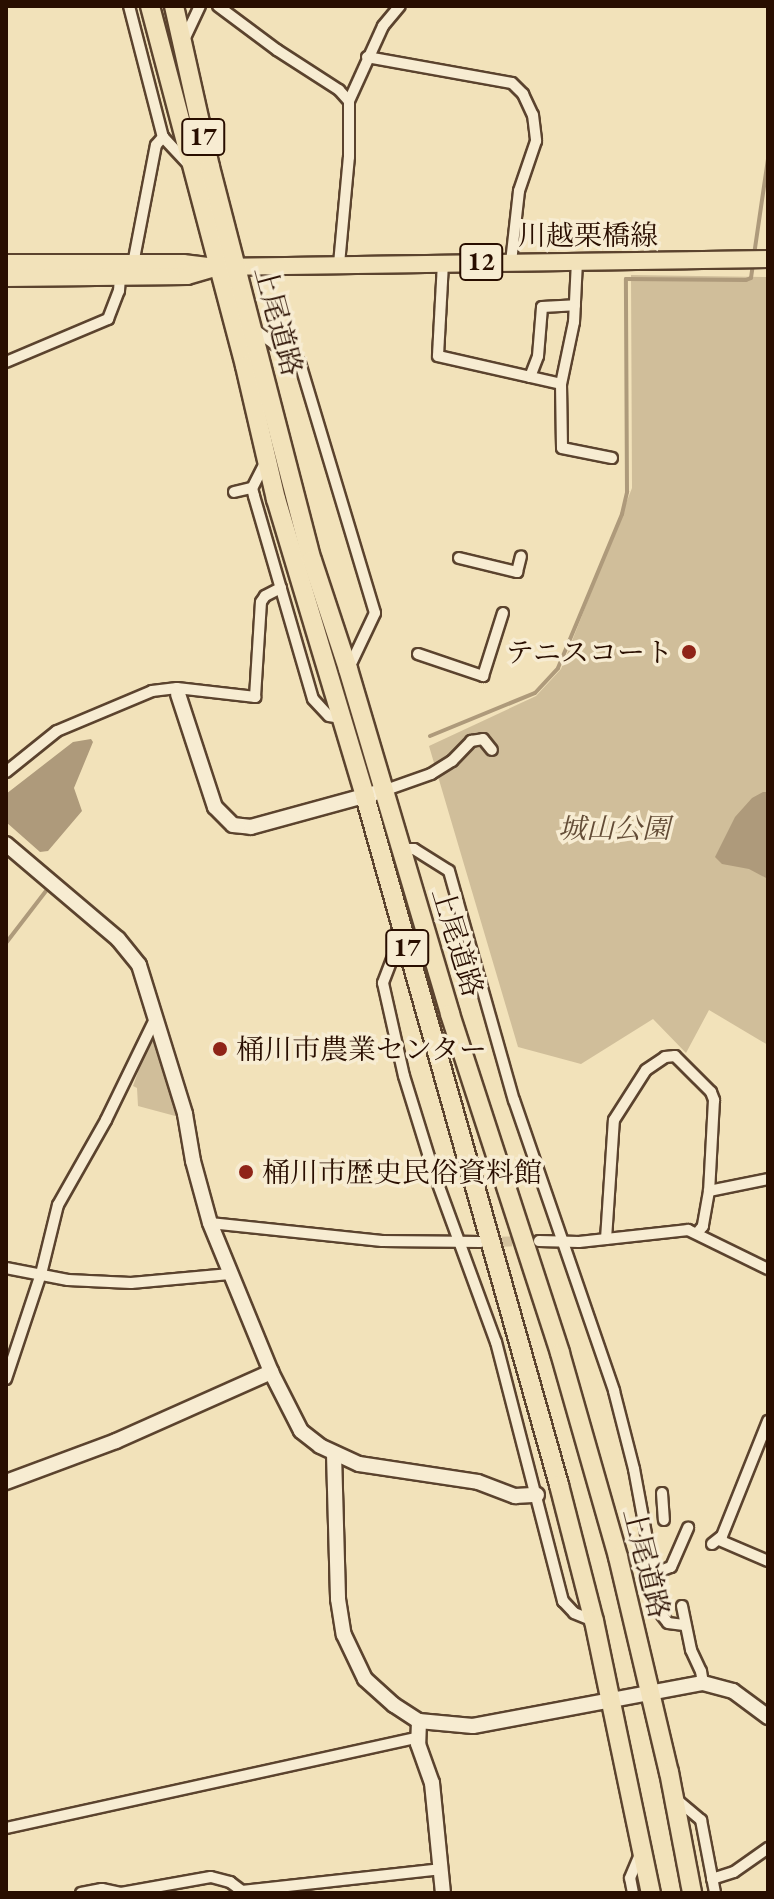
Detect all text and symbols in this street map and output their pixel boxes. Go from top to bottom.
road number: 17 [181,115,225,159]
street label: 川越栗橋線 [518,218,658,252]
road number: 12 [459,240,503,284]
street label: 上尾道路 [248,263,310,379]
place label: テニスコート [505,635,673,669]
marker: テニスコート [680,643,698,661]
park label: 城山公園 [558,811,670,845]
street label: 上尾道路 [426,884,490,1000]
road number: 17 [385,926,429,970]
place label: 桶川市農業センター [236,1032,488,1066]
marker: 桶川市農業センター [211,1040,229,1058]
place label: 桶川市歴史民俗資料館 [262,1155,542,1189]
marker: 桶川市歴史民俗資料館 [237,1163,255,1181]
street label: 上尾道路 [617,1505,677,1621]

